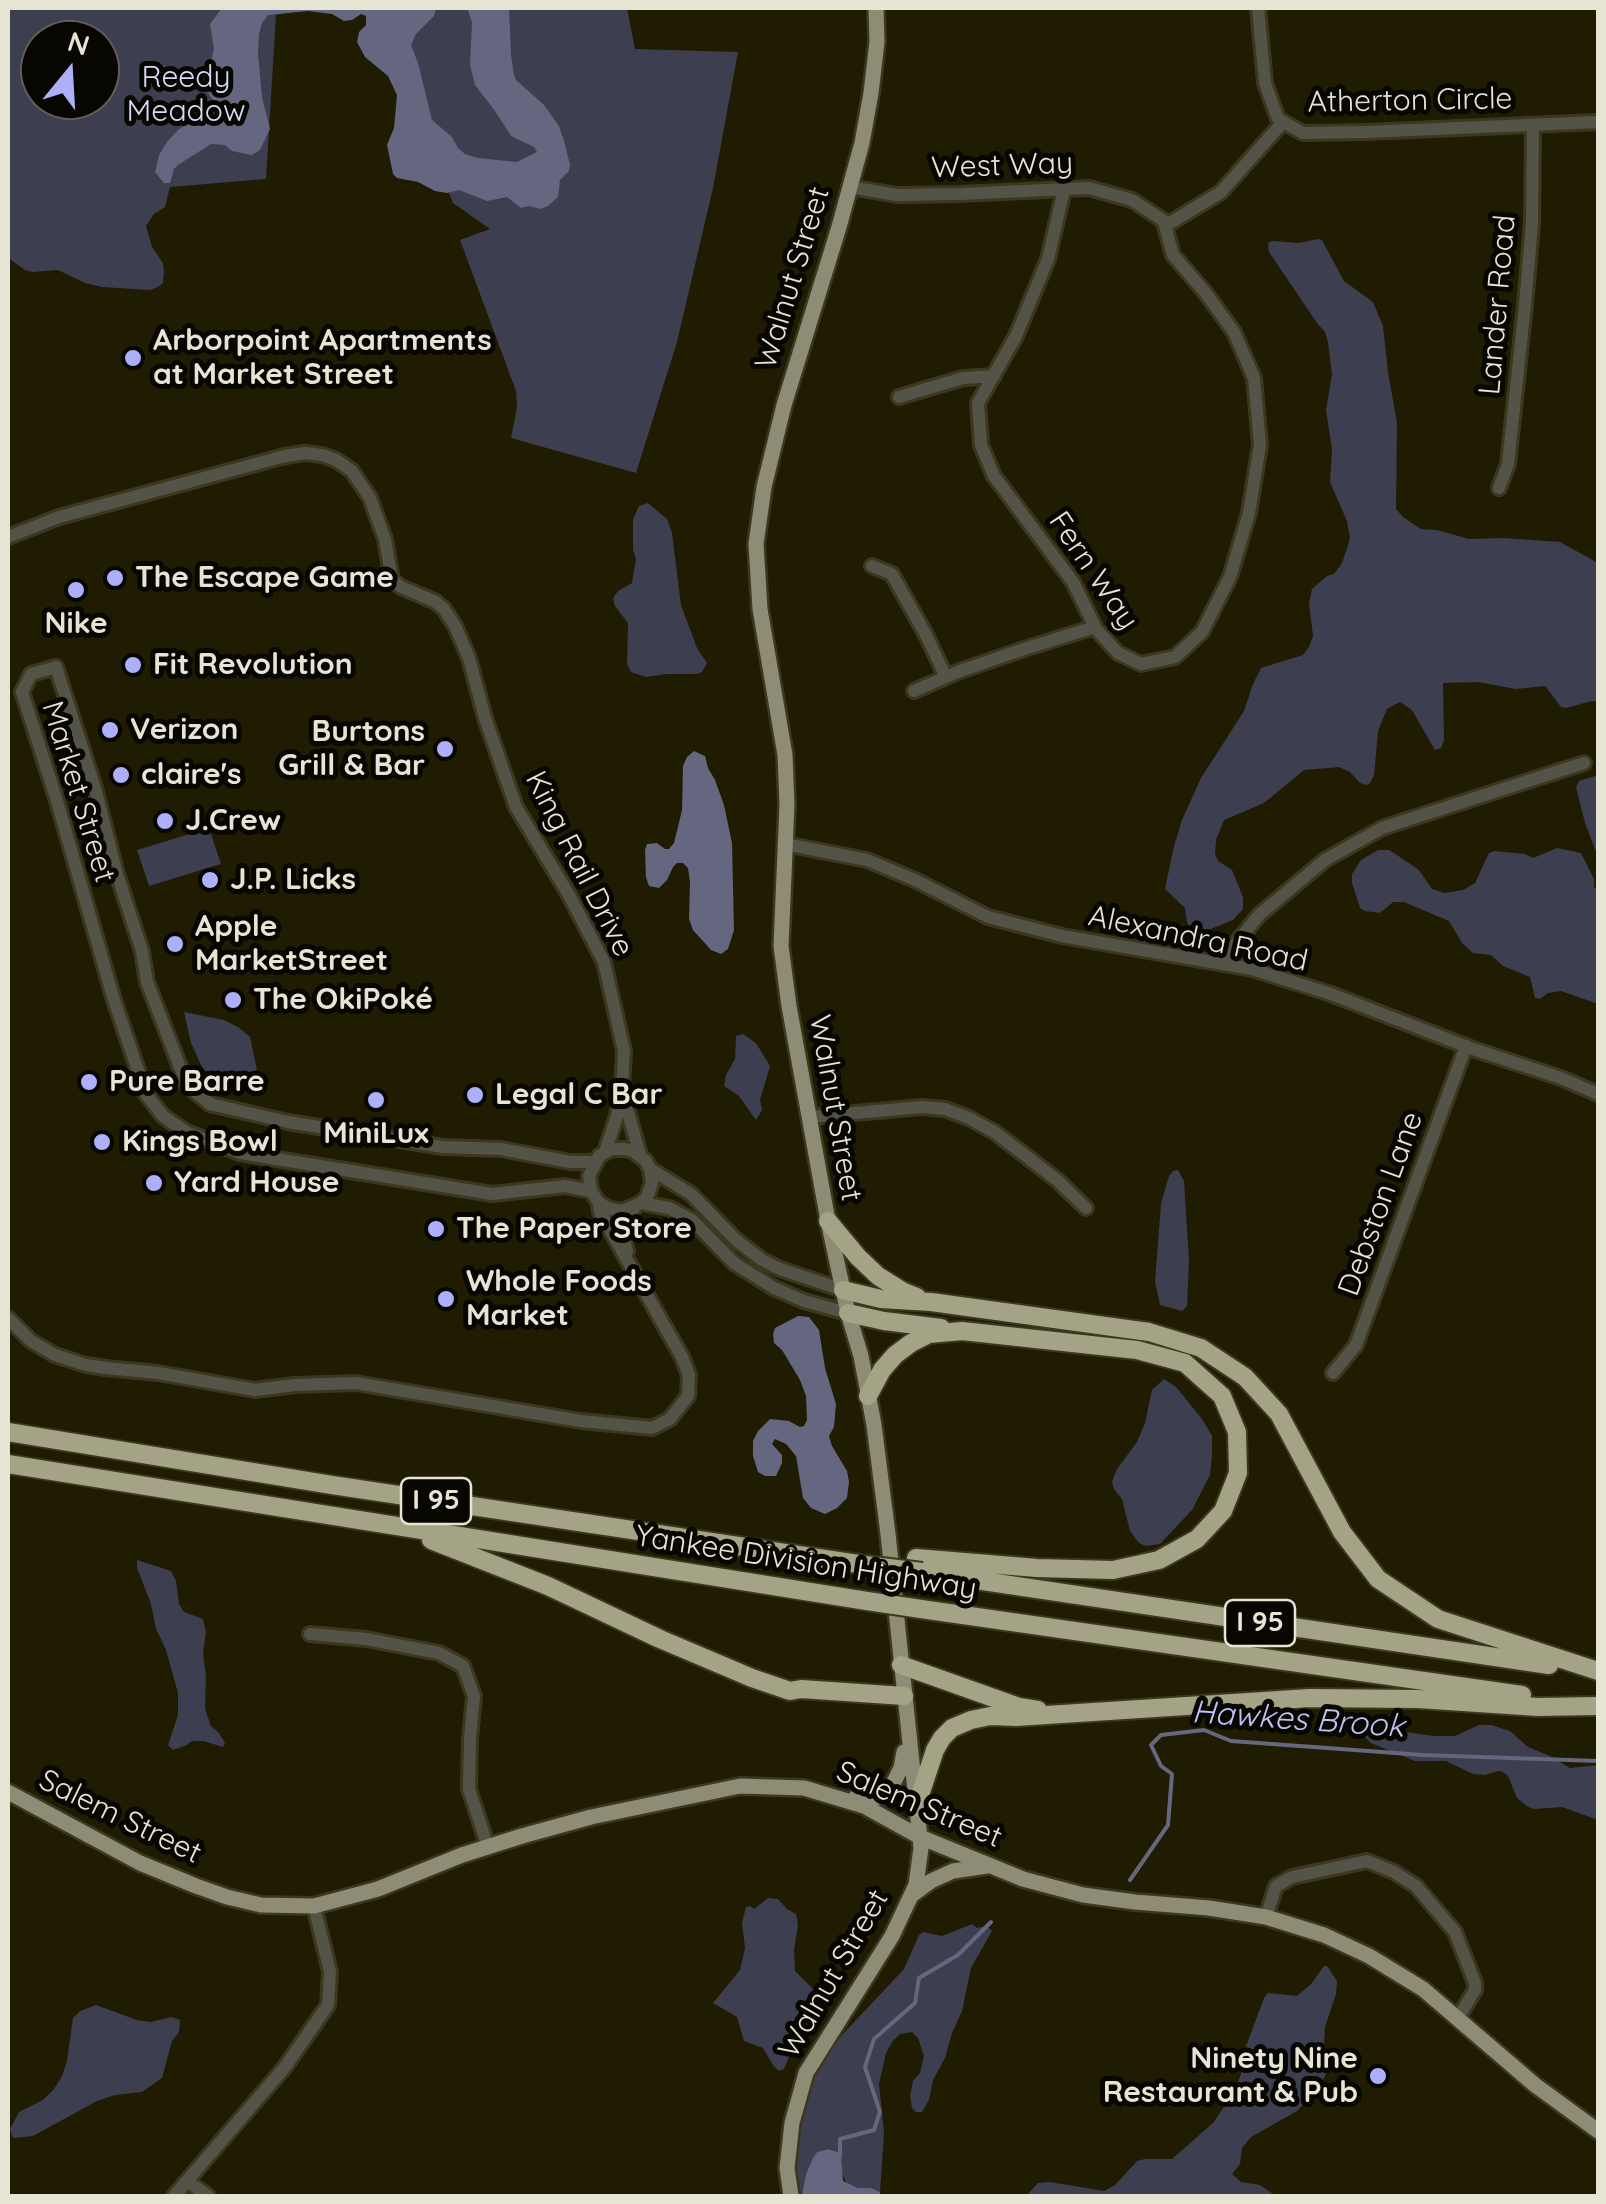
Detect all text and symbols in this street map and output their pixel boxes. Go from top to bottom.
north arrow [20,20,120,120]
text: N [64,23,94,63]
park label: Reedy Meadow [127,60,245,130]
street label: Atherton Circle [1307,81,1513,121]
street label: West Way [930,146,1074,186]
street label: Walnut Street [748,183,838,373]
street label: Lander Road [1472,213,1524,397]
place label: Arborpoint Apartments at Market Street [153,323,492,394]
marker: Arborpoint Apartments at Market Street [122,347,144,369]
street label: Fern Way [1040,505,1146,637]
place label: The Escape Game [135,560,394,596]
marker: The Escape Game [104,567,126,589]
marker: Nike [65,579,87,601]
place label: Nike [44,606,108,642]
place label: Fit Revolution [153,647,353,683]
marker: Fit Revolution [122,654,144,676]
street label: Market Street [33,697,123,887]
place label: Verizon [130,712,238,748]
place label: Burtons Grill & Bar [278,714,425,784]
marker: Verizon [99,719,121,741]
marker: Burtons Grill & Bar [434,738,456,760]
place label: claire's [141,757,241,793]
marker: claire's [110,764,132,786]
street label: King Rail Drive [517,765,641,963]
place label: J.Crew [185,803,281,839]
marker: J.Crew [154,810,176,832]
place label: J.P. Licks [230,862,356,898]
marker: J.P. Licks [199,869,221,891]
street label: Alexandra Road [1085,898,1311,980]
place label: Apple MarketStreet [195,909,388,980]
marker: Apple MarketStreet [164,933,186,955]
place label: The OkiPoké [253,982,433,1018]
marker: The OkiPoké [222,989,244,1011]
street label: Walnut Street [801,1012,869,1204]
place label: Pure Barre [109,1064,265,1100]
marker: Pure Barre [78,1071,100,1093]
place label: Legal C Bar [495,1077,662,1113]
marker: Legal C Bar [464,1084,486,1106]
marker: MiniLux [365,1089,387,1111]
street label: Debston Lane [1331,1107,1431,1301]
place label: MiniLux [323,1116,429,1152]
place label: Kings Bowl [122,1124,278,1160]
marker: Kings Bowl [91,1131,113,1153]
place label: Yard House [174,1165,339,1201]
marker: Yard House [143,1172,165,1194]
place label: The Paper Store [456,1211,692,1247]
marker: The Paper Store [425,1218,447,1240]
place label: Whole Foods Market [466,1264,652,1334]
marker: Whole Foods Market [435,1288,457,1310]
road number: I 95 [401,1478,471,1524]
street label: Yankee Division Highway [633,1518,979,1608]
road number: I 95 [1225,1600,1295,1646]
water label: Hawkes Brook [1191,1693,1405,1747]
street label: Salem Street [831,1754,1007,1856]
street label: Salem Street [33,1762,207,1872]
street label: Walnut Street [771,1883,897,2065]
place label: Ninety Nine Restaurant & Pub [1103,2041,1358,2112]
marker: Ninety Nine Restaurant & Pub [1367,2065,1389,2087]

